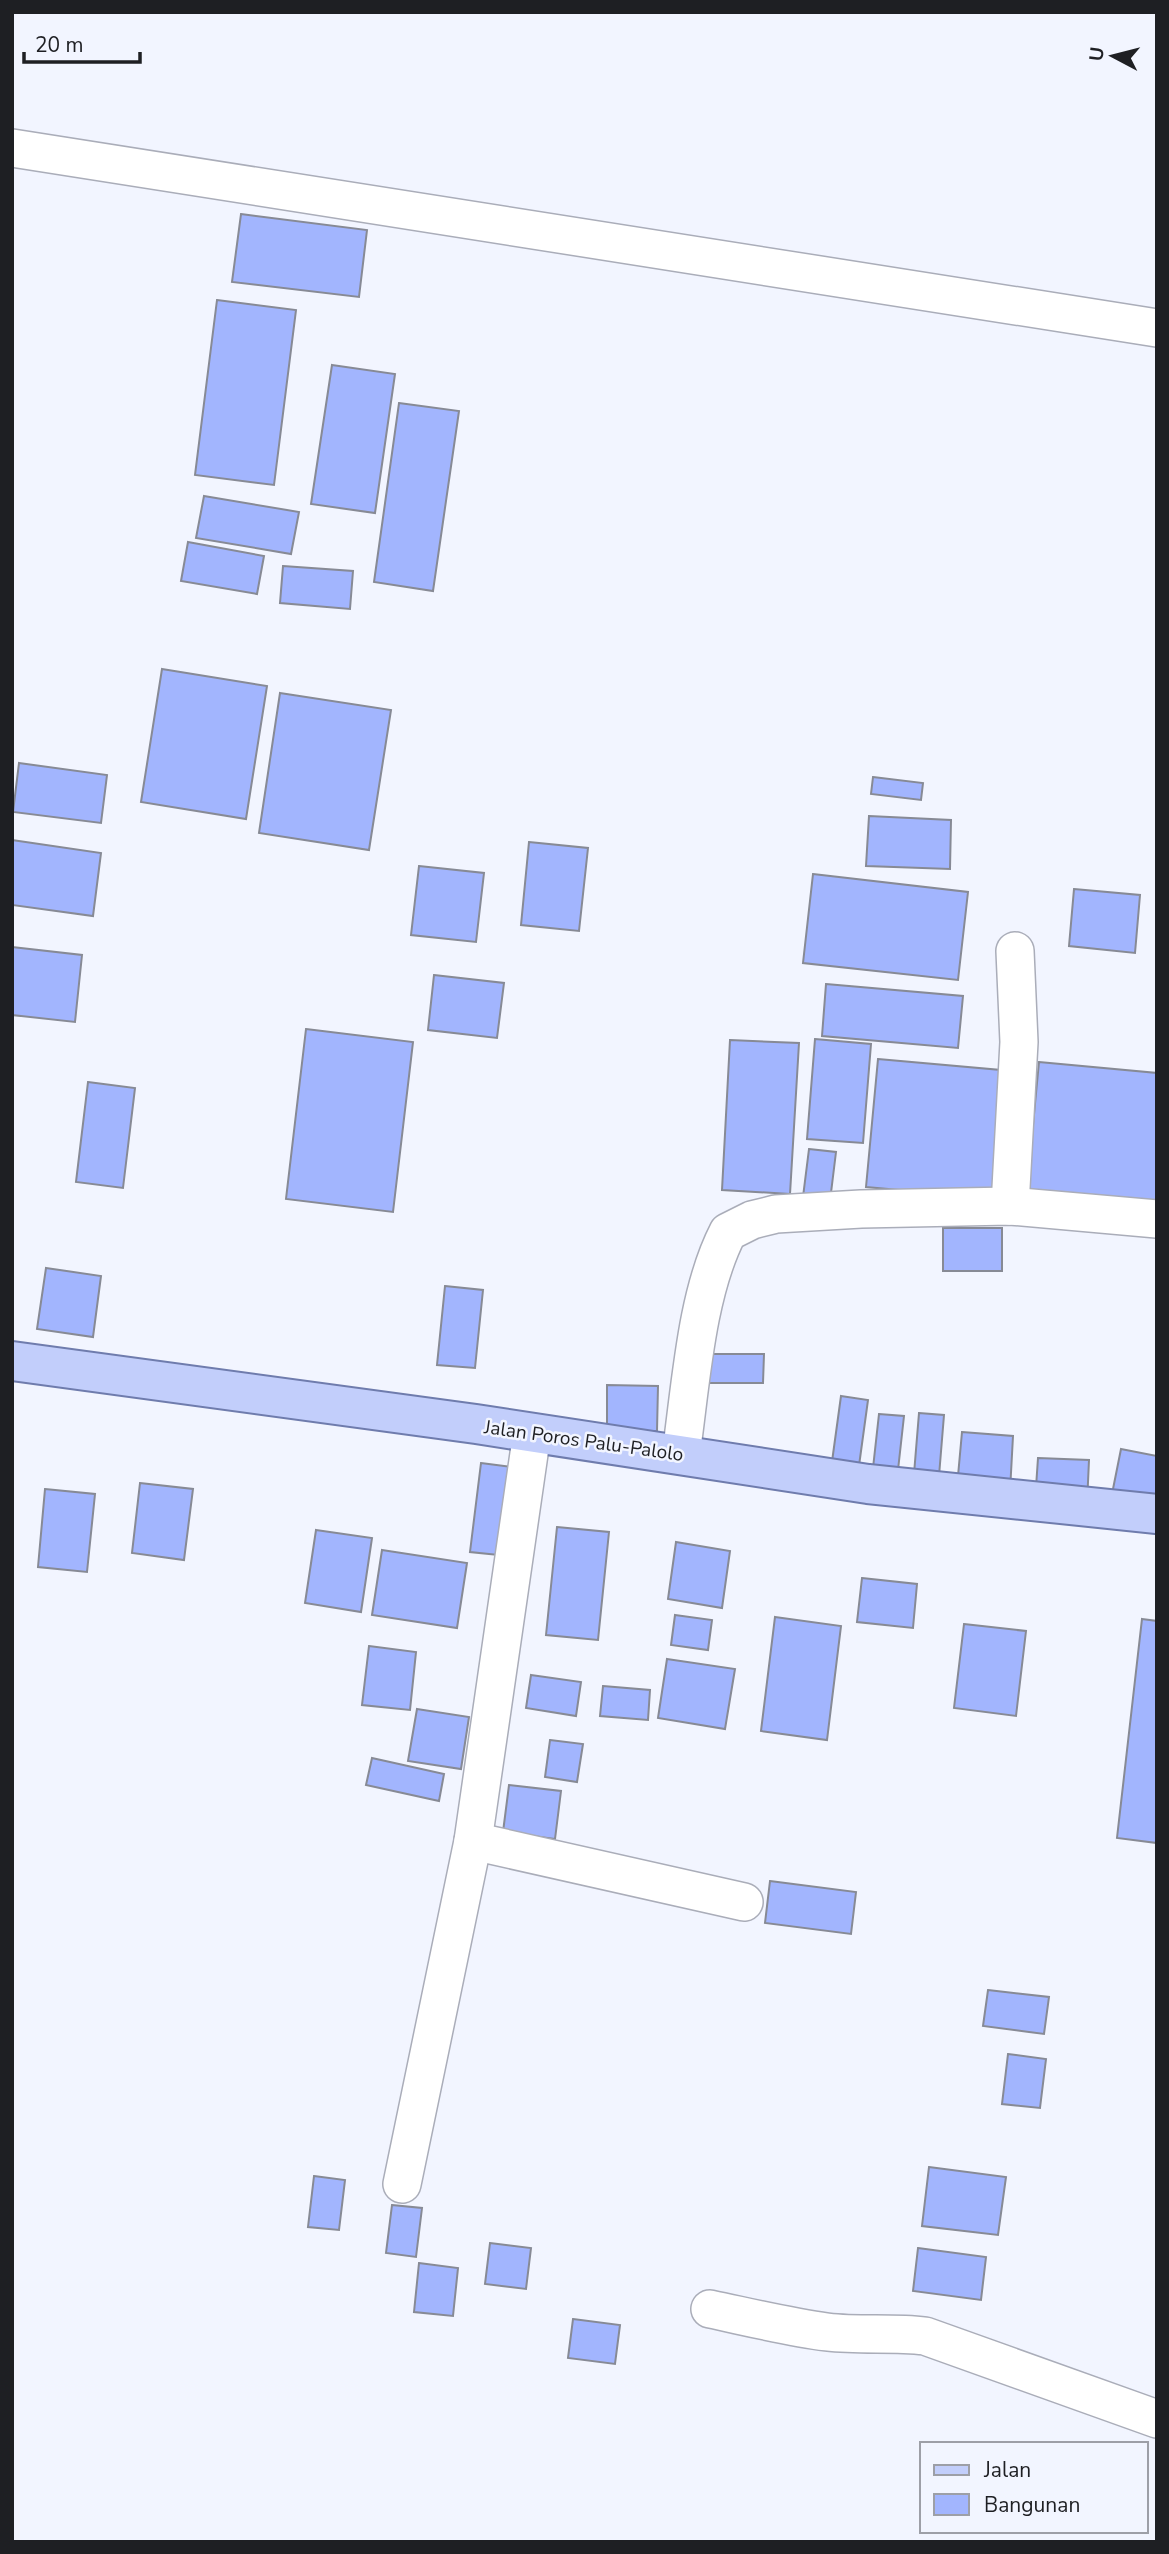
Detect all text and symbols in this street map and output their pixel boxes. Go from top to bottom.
scale bar [24,21,140,65]
north arrow [1078,21,1148,91]
text: 20 m [35,31,84,59]
text: U [1083,46,1111,63]
street label: Jalan Poros Palu-Palolo [482,1414,685,1468]
legend [920,2442,1148,2533]
text: Jalan [983,2456,1031,2484]
text: Bangunan [984,2491,1080,2519]

